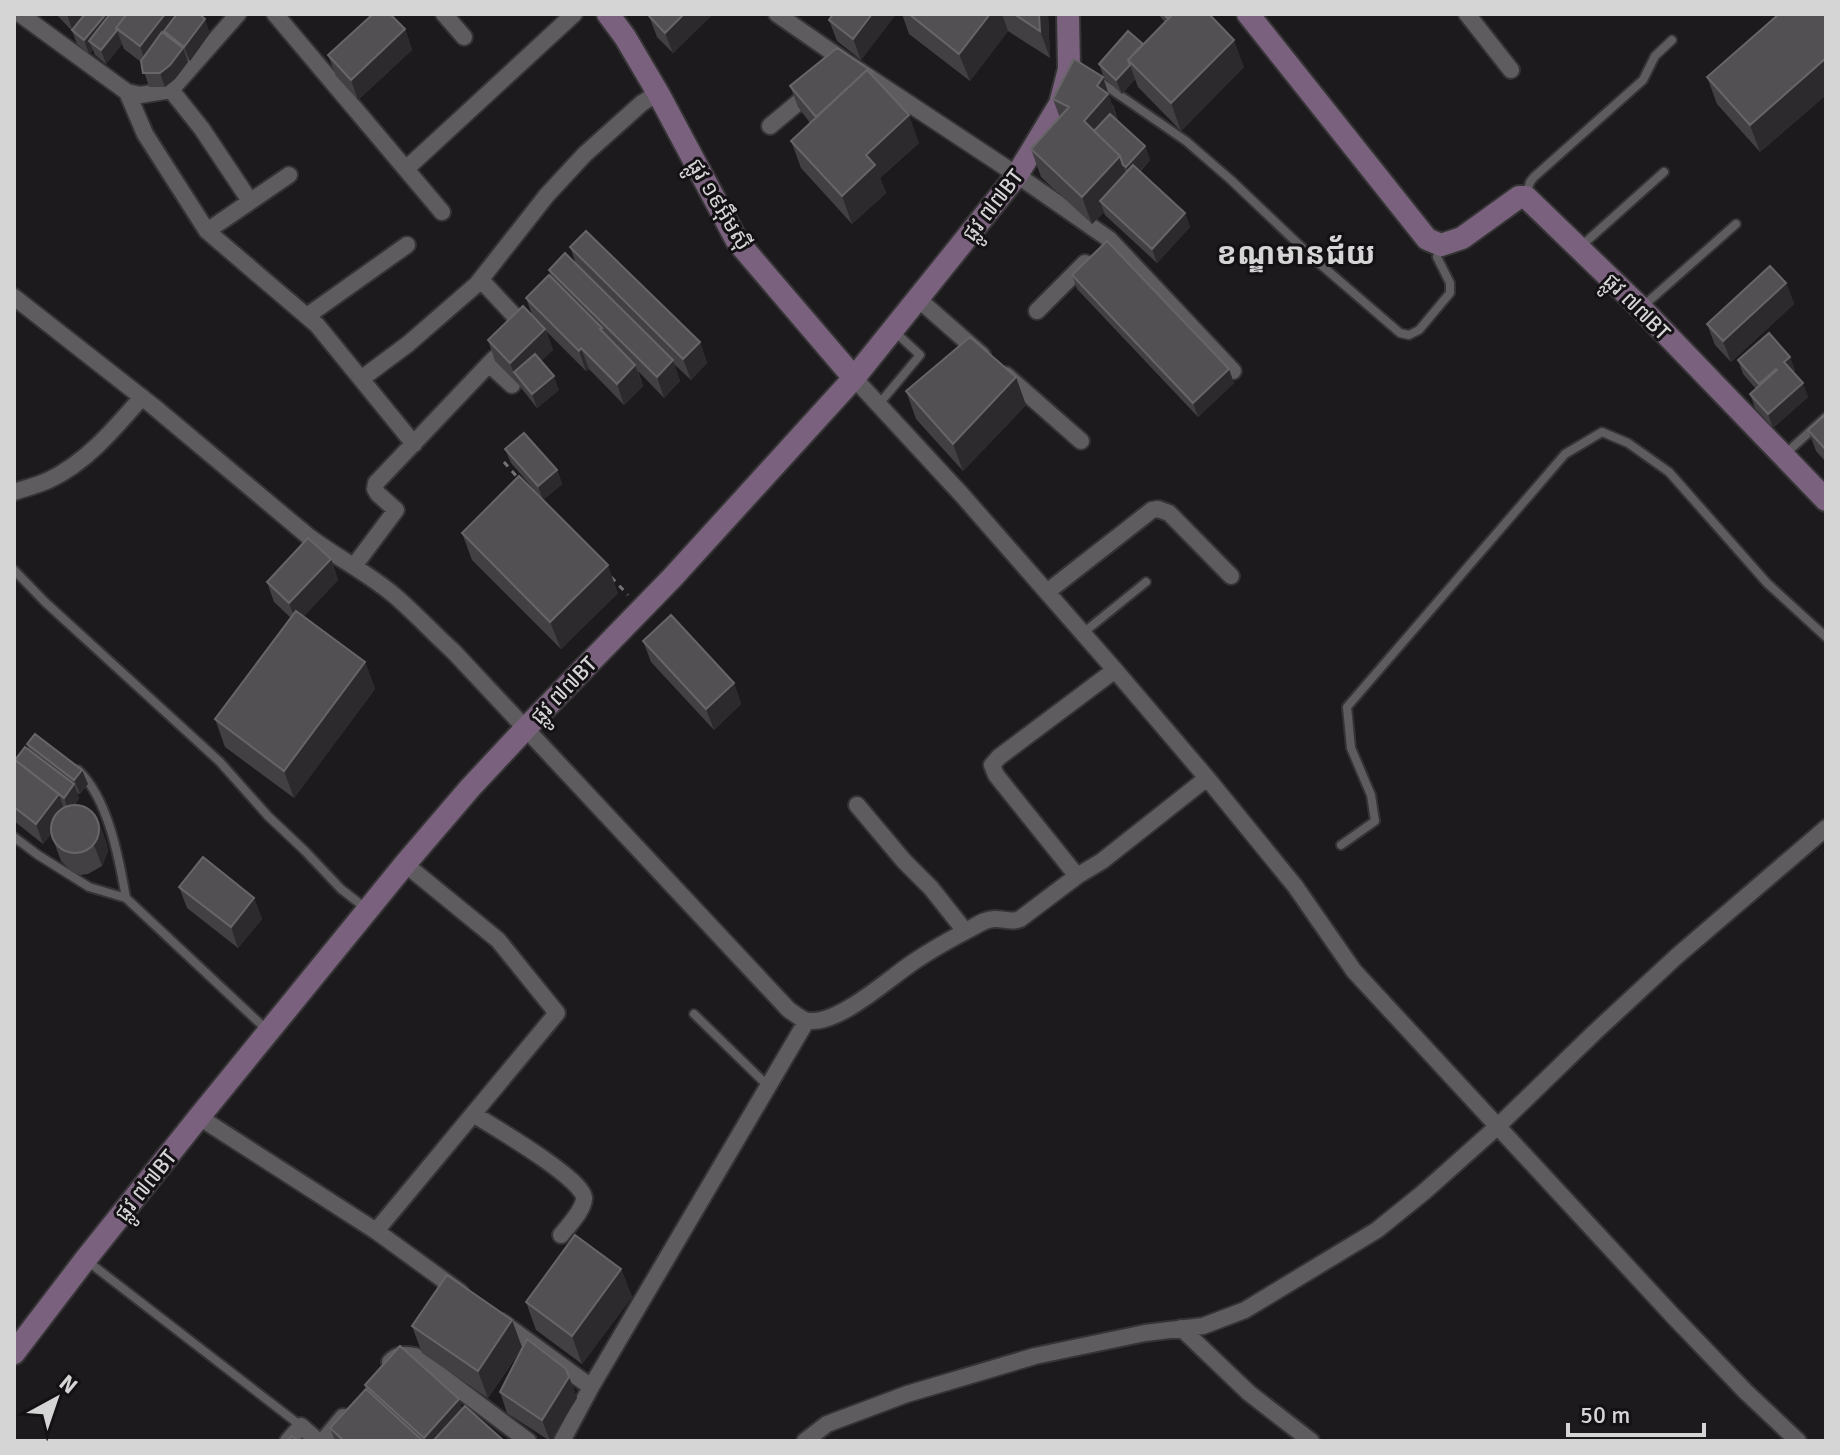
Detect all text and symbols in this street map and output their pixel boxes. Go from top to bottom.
street label: ផ្លូវ ១៩អ៊ឹមស៊ី [676,153,757,258]
street label: ផ្លូវ ៧៧BT [956,164,1034,251]
district label: ខណ្ឌមានជ័យ [1217,235,1376,273]
street label: ផ្លូវ ៧៧BT [1593,267,1676,350]
street label: ផ្លូវ ៧៧BT [524,651,607,734]
street label: ផ្លូវ ៧៧BT [108,1144,187,1231]
north arrow [16,1359,96,1439]
text: N [54,1369,83,1399]
scale bar [1568,1387,1704,1437]
text: 50 m [1580,1400,1630,1430]

